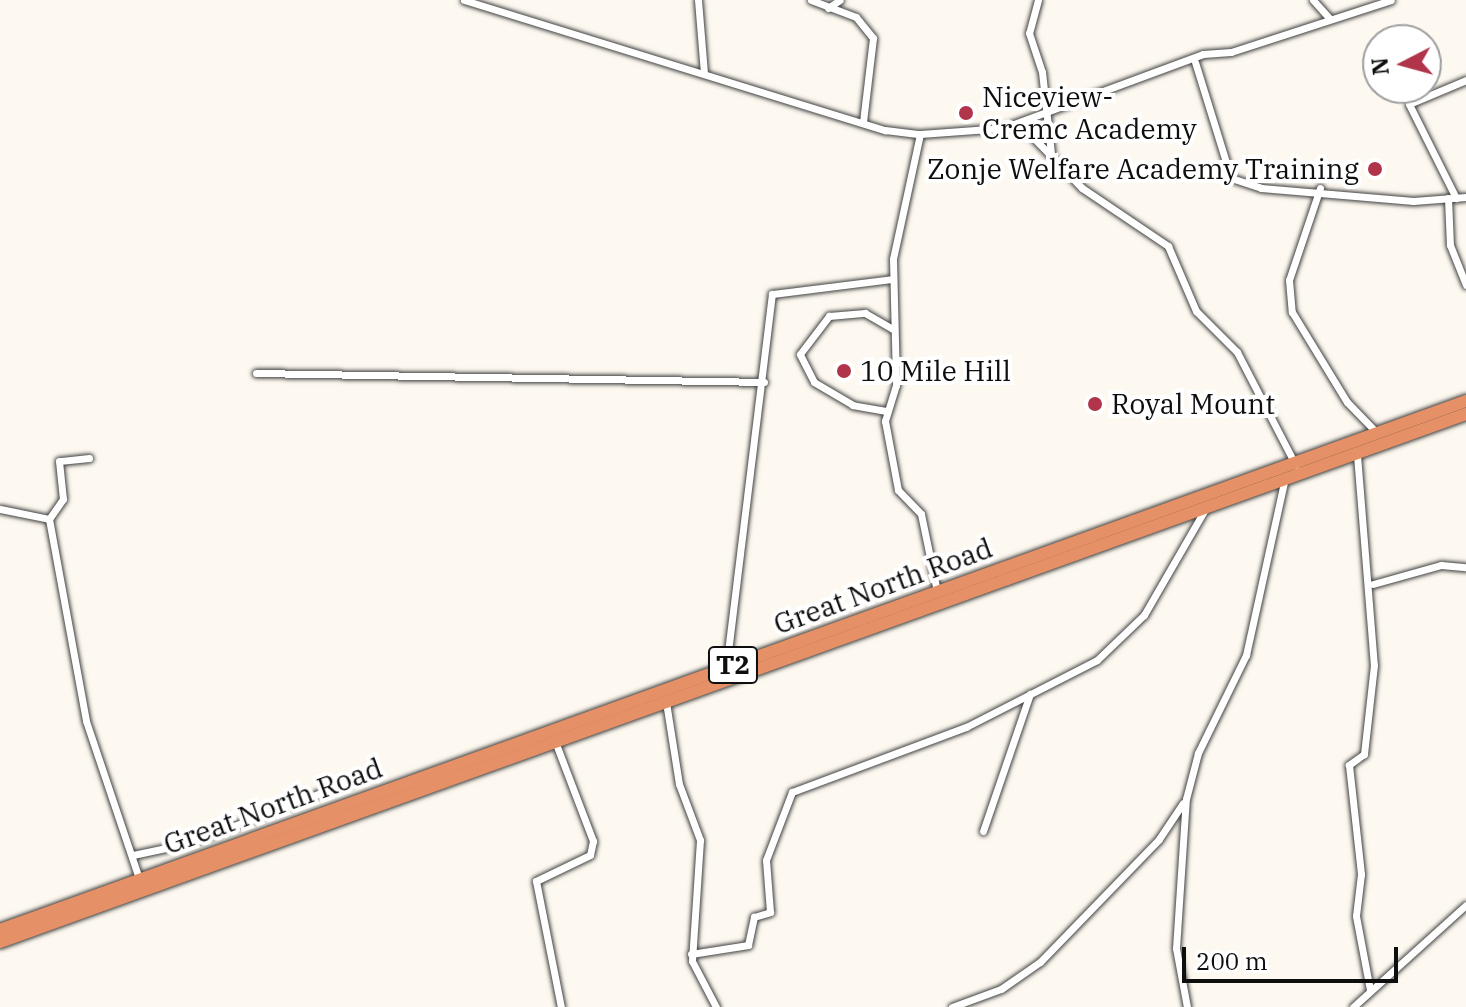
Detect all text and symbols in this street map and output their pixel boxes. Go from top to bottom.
north arrow [1362,24,1442,104]
text: N [1364,56,1395,77]
place label: Niceview- Cremc Academy [982,80,1197,146]
marker: Niceview- Cremc Academy [957,104,975,122]
place label: Zonje Welfare Academy Training [927,152,1359,186]
marker: Zonje Welfare Academy Training [1366,160,1384,178]
place label: 10 Mile Hill [860,354,1011,388]
marker: 10 Mile Hill [835,362,853,380]
place label: Royal Mount [1111,387,1275,421]
marker: Royal Mount [1086,395,1104,413]
street label: Great North Road [769,531,997,641]
road number: T2 [707,643,759,687]
street label: Great North Road [159,751,387,861]
scale bar [1186,931,1402,981]
text: 200 m [1196,945,1268,977]

